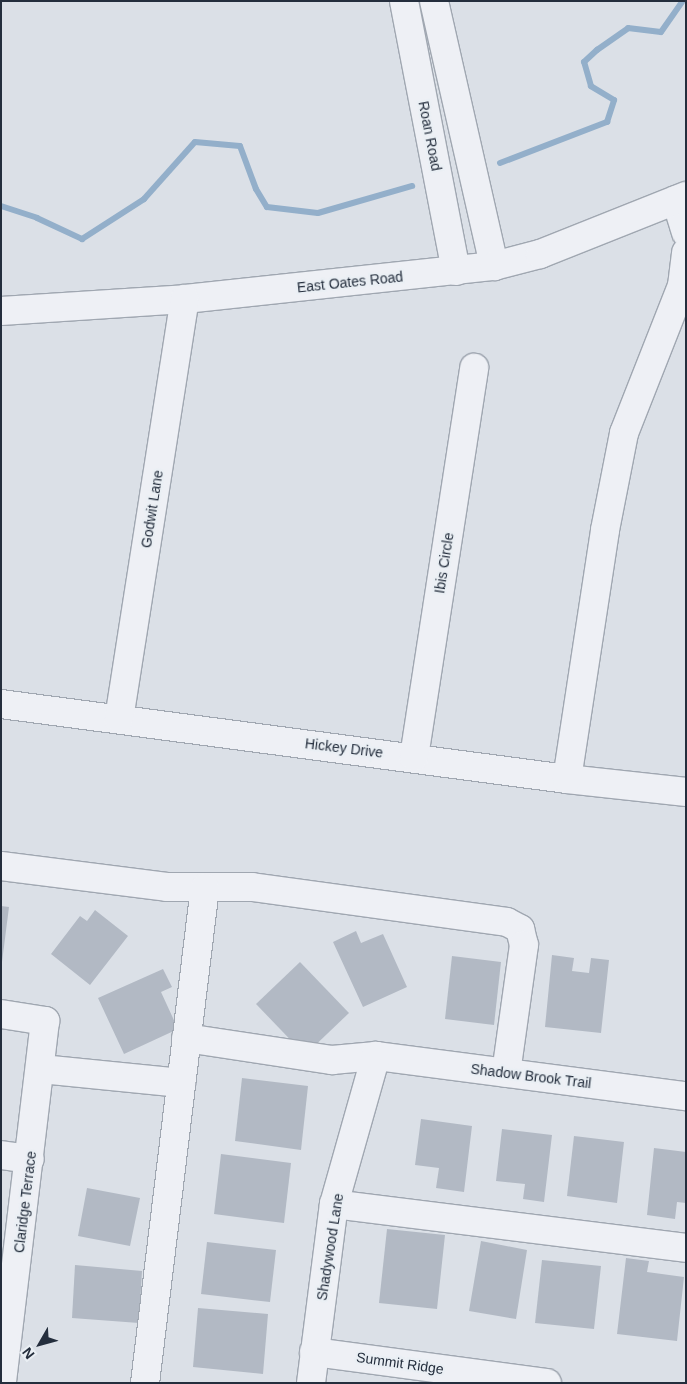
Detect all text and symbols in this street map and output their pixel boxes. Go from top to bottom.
street label: Roan Road [415,100,445,172]
street label: East Oates Road [296,268,404,296]
street label: Godwit Lane [138,469,166,549]
street label: Ibis Circle [431,531,457,595]
street label: Hickey Drive [304,735,384,761]
street label: Shadow Brook Trail [470,1060,592,1092]
street label: Claridge Terrace [10,1150,40,1254]
street label: Shadywood Lane [313,1192,347,1302]
north arrow [15,1319,65,1369]
text: N [19,1344,38,1362]
street label: Summit Ridge [355,1349,445,1377]

